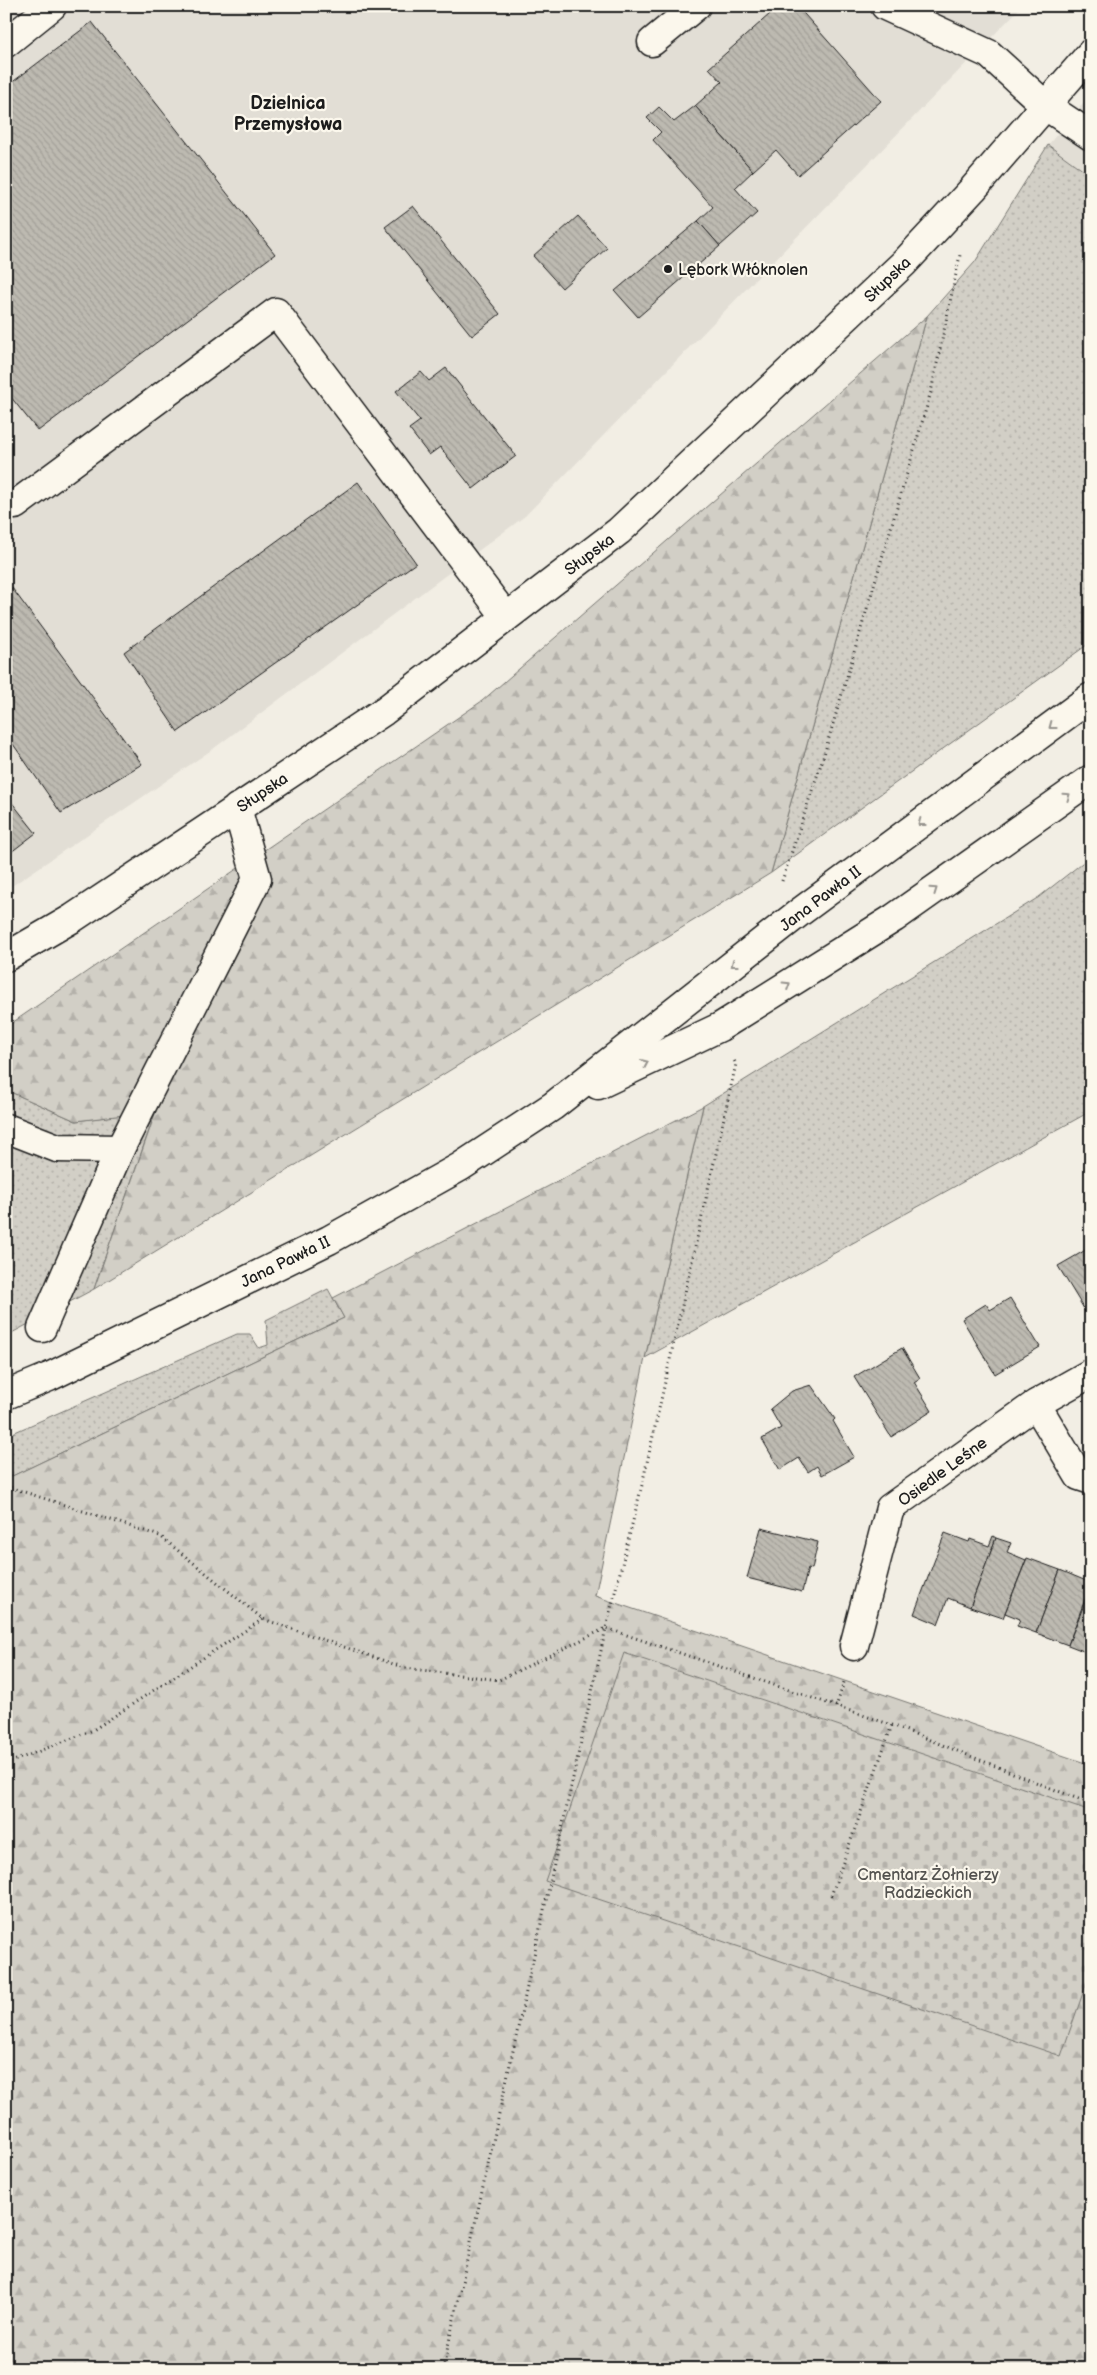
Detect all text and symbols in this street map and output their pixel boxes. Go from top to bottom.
district label: Dzielnica Przemysłowa [234,93,342,135]
street label: Słupska [861,253,915,307]
place label: Lębork Włóknolen [678,261,808,280]
marker: Lębork Włóknolen [662,263,674,275]
street label: Słupska [561,530,619,580]
one-way arrow [1048,720,1058,729]
street label: Słupska [234,769,292,817]
one-way arrow [1061,793,1070,802]
one-way arrow [918,817,927,825]
street label: Jana Pawła II [776,862,865,936]
one-way arrow [928,887,938,896]
one-way arrow [731,959,740,967]
one-way arrow [782,982,791,992]
one-way arrow [640,1059,649,1069]
street label: Jana Pawła II [238,1233,333,1292]
street label: Osiedle Leśne [895,1433,992,1511]
park label: Cmentarz Żołnierzy Radzieckich [857,1864,1000,1903]

